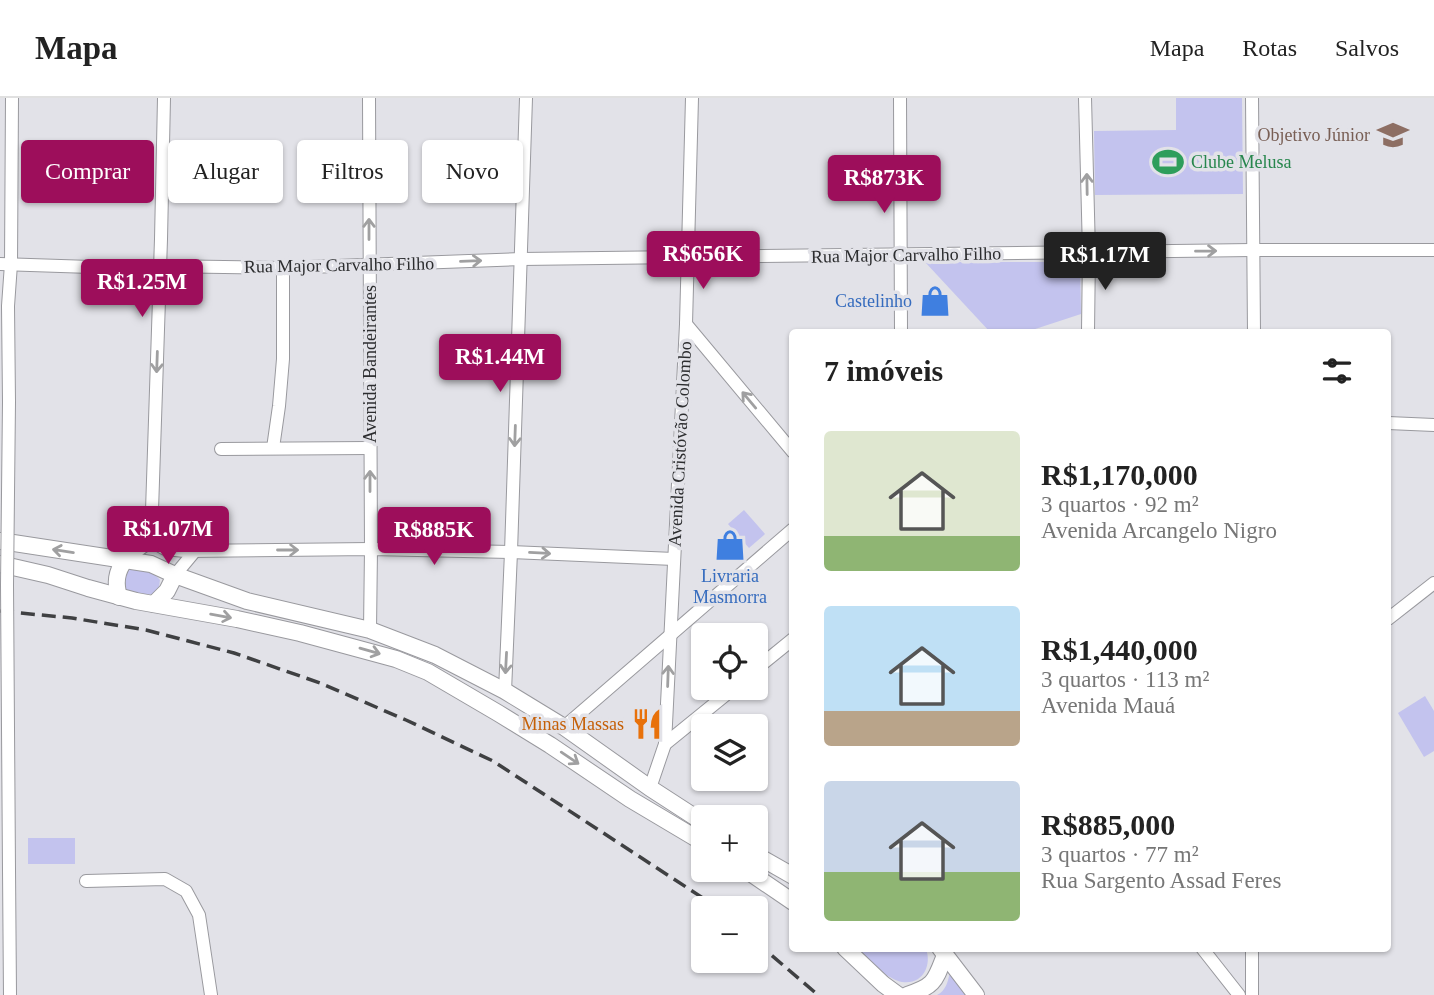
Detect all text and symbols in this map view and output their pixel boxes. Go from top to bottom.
text: Mapa [35,30,118,66]
text: Mapa [1150,35,1204,61]
text: Rotas [1242,35,1297,61]
text: Salvos [1335,35,1399,61]
school or university icon: Objetivo Júnior [1376,118,1410,152]
place label: Objetivo Júnior [1258,125,1370,145]
chip: Comprar [21,140,154,203]
chip: Alugar [168,140,283,203]
chip: Filtros [297,140,408,203]
chip: Novo [422,140,523,203]
sports icon: Clube Melusa [1151,145,1185,179]
place label: Clube Melusa [1191,152,1292,172]
pin: R$873K [827,156,941,215]
text: R$873K [844,165,924,190]
one-way arrow [1080,173,1094,196]
one-way arrow [362,218,376,241]
pin: R$656K [646,232,760,291]
pin: R$1.17M [1040,232,1170,292]
text: R$656K [663,241,743,266]
text: R$1.17M [1060,242,1150,267]
street label: Rua Major Carvalho Filho [811,243,1001,267]
one-way arrow [1194,244,1217,258]
street label: Rua Major Carvalho Filho [244,253,434,277]
one-way arrow [460,255,483,268]
pin: R$1.25M [77,260,207,319]
text: R$1.25M [97,269,187,294]
shop icon: Castelinho [918,284,952,318]
street label: Avenida Bandeirantes [360,285,380,443]
place label: Castelinho [835,291,912,311]
pin: R$1.44M [435,334,565,394]
street label: Avenida Cristóvão Colombo [665,341,695,547]
text: R$1.44M [455,344,545,369]
one-way arrow [150,350,164,373]
icon: filters [1318,352,1356,390]
text: 7 imóveis [824,354,943,387]
one-way arrow [741,391,757,409]
one-way arrow [508,424,522,447]
text: R$1,170,000 [1041,458,1198,491]
icon: home [880,459,964,543]
one-way arrow [364,470,377,493]
text: 3 quartos · 92 m² [1041,492,1199,517]
pin: R$1.07M [103,506,233,566]
pin: R$885K [377,508,491,567]
text: R$1.07M [123,516,213,541]
text: R$885K [394,517,474,542]
text: Avenida Arcangelo Nigro [1041,518,1277,543]
shop icon: Livraria Masmorra [713,528,747,562]
one-way arrow [276,543,299,557]
one-way arrow [52,544,75,557]
one-way arrow [528,547,551,560]
place label: Livraria Masmorra [693,566,767,607]
one-way arrow [209,610,232,624]
map controls [691,623,768,973]
button: locate [691,623,768,700]
text: R$1,440,000 [1041,633,1198,666]
icon: home [880,634,964,718]
one-way arrow [358,645,381,658]
one-way arrow [499,651,512,674]
one-way arrow [662,665,675,688]
text: 3 quartos · 113 m² [1041,667,1209,692]
text: Avenida Mauá [1041,693,1175,718]
restaurant icon: Minas Massas [630,707,664,741]
place label: Minas Massas [522,714,624,734]
button: layers [691,714,768,791]
one-way arrow [560,751,579,765]
button: + [691,805,768,882]
text: R$885,000 [1041,808,1175,841]
icon: home [880,809,964,893]
text: 3 quartos · 77 m² [1041,842,1199,867]
text: Rua Sargento Assad Feres [1041,868,1281,893]
button: − [691,896,768,973]

